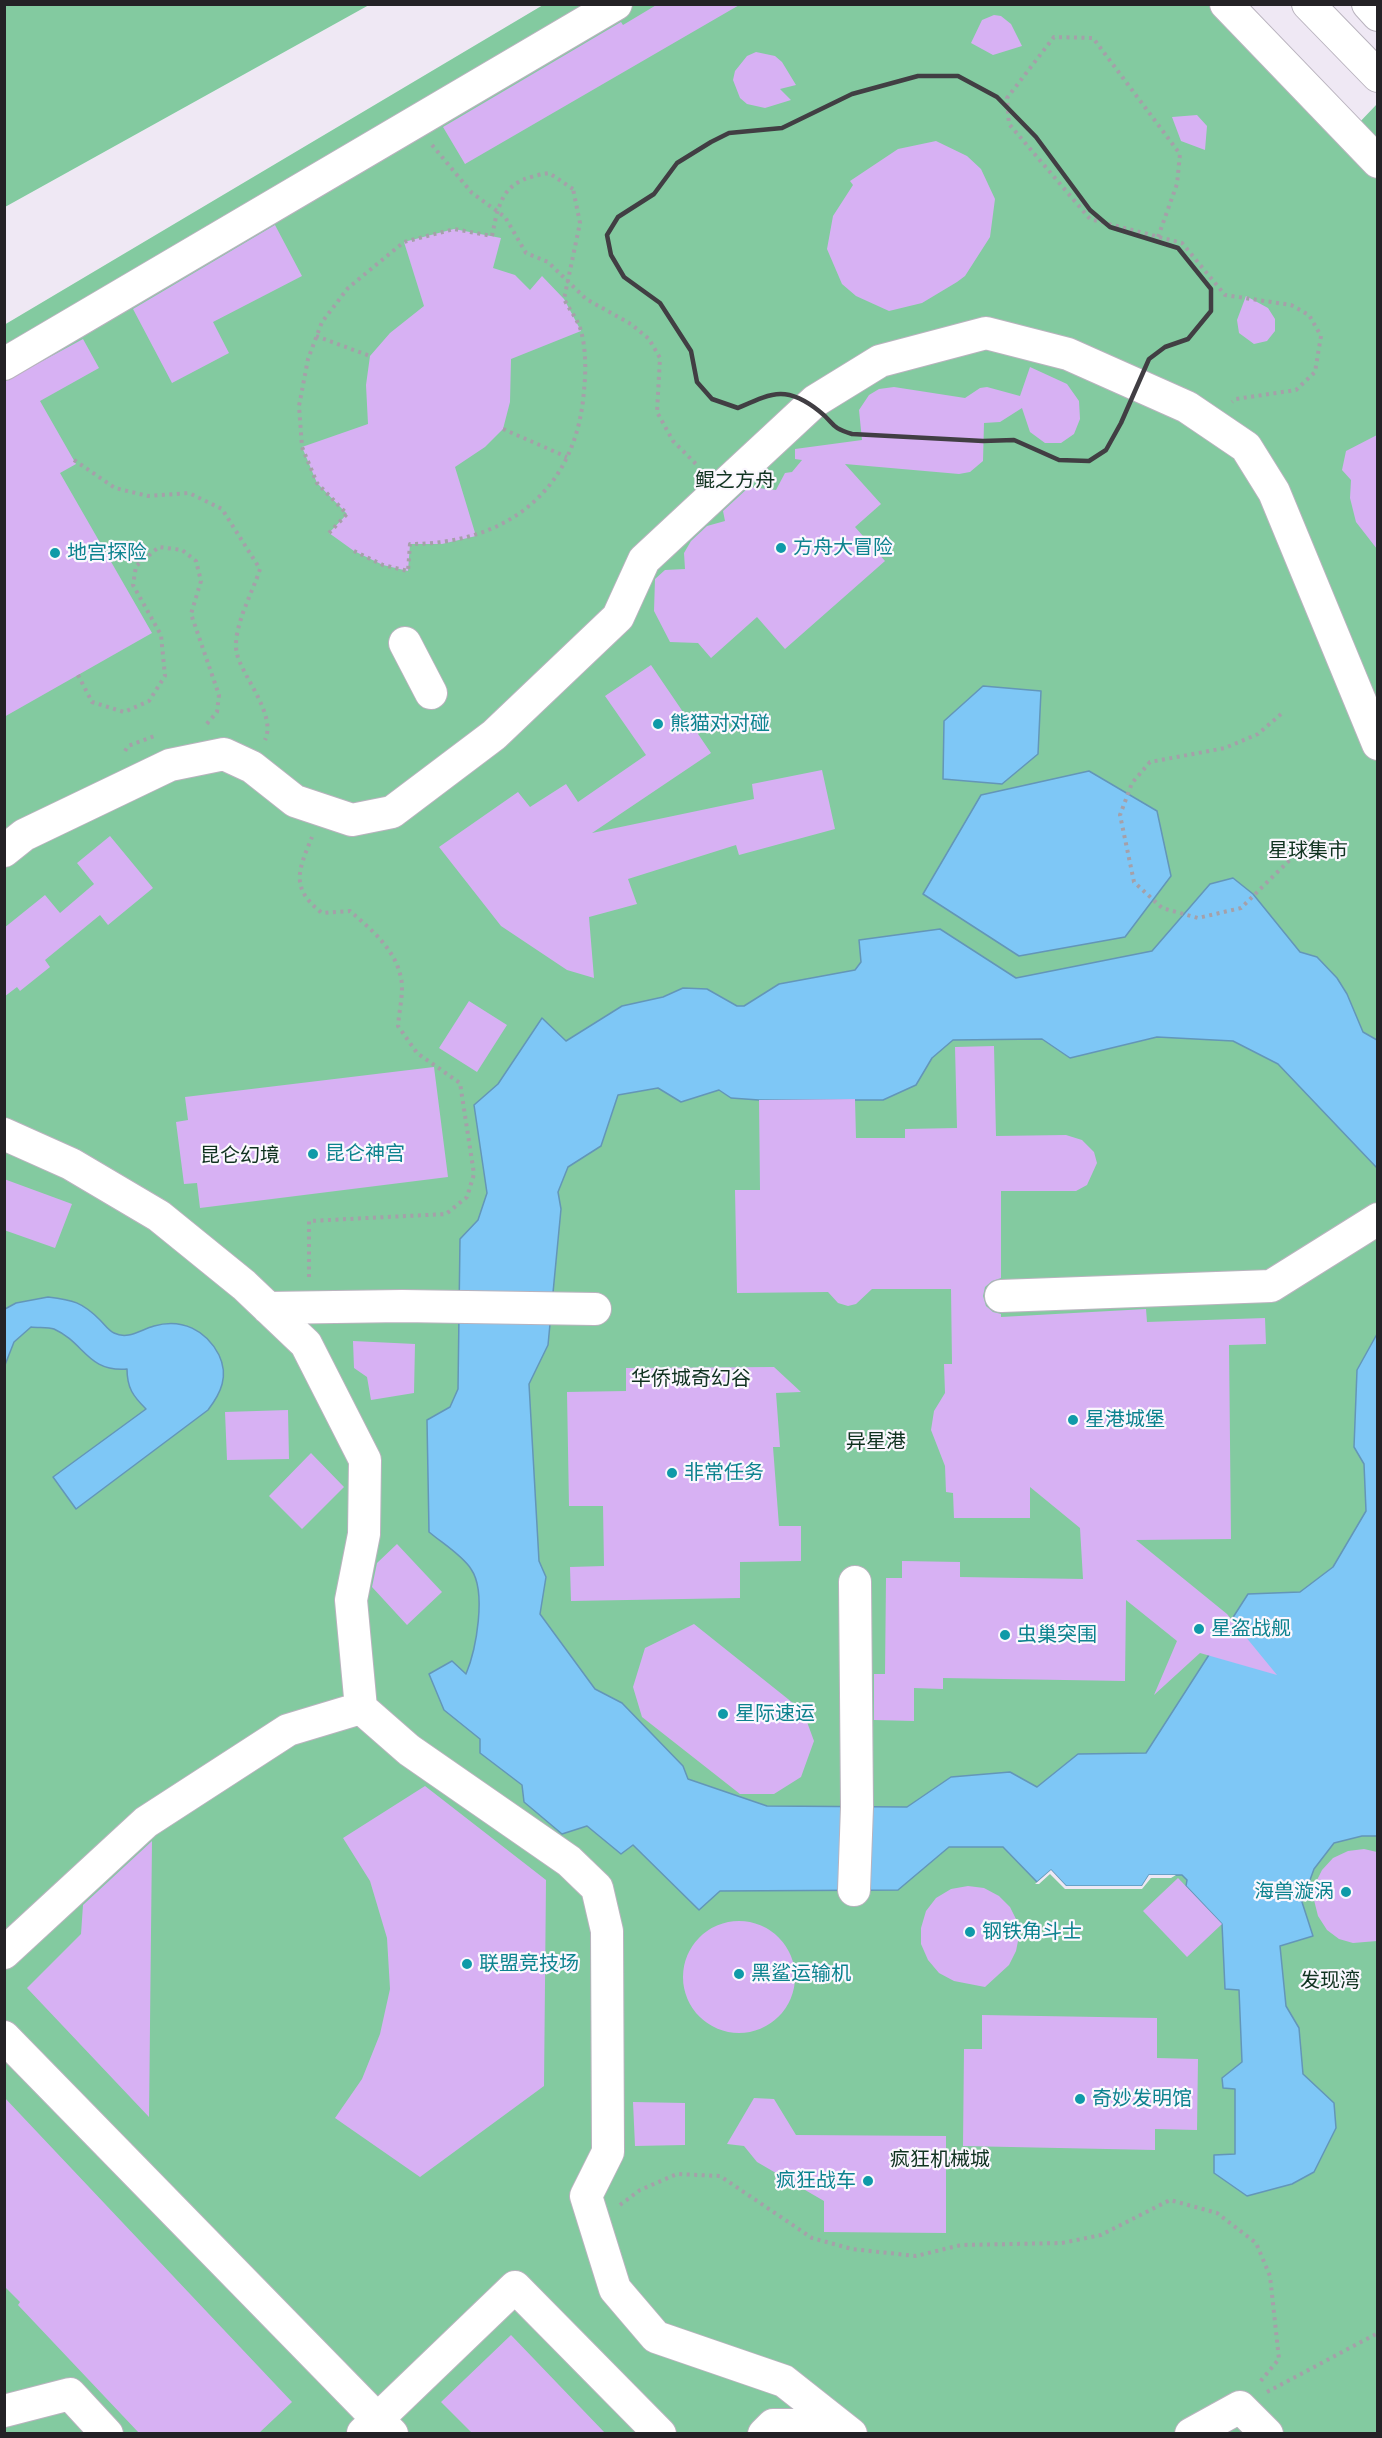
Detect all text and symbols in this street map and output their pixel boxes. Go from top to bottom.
park label: 鲲之方舟 [695,469,775,493]
place label: 方舟大冒险 [793,536,893,560]
place label: 地宫探险 [67,541,147,565]
marker: 方舟大冒险 [774,541,788,555]
marker: 地宫探险 [48,546,62,560]
place label: 熊猫对对碰 [670,712,770,736]
marker: 熊猫对对碰 [651,717,665,731]
park label: 星球集市 [1268,839,1348,863]
place label: 昆仑神宫 [325,1142,405,1166]
park label: 昆仑幻境 [200,1144,280,1168]
marker: 昆仑神宫 [306,1147,320,1161]
park label: 华侨城奇幻谷 [631,1367,751,1391]
place label: 星港城堡 [1085,1408,1165,1432]
marker: 星港城堡 [1066,1413,1080,1427]
park label: 异星港 [846,1430,906,1454]
place label: 非常任务 [684,1461,764,1485]
marker: 非常任务 [665,1466,679,1480]
place label: 星盗战舰 [1211,1617,1291,1641]
marker: 星盗战舰 [1192,1622,1206,1636]
place label: 虫巢突围 [1017,1623,1097,1647]
marker: 虫巢突围 [998,1628,1012,1642]
place label: 星际速运 [735,1702,815,1726]
marker: 星际速运 [716,1707,730,1721]
place label: 海兽漩涡 [1254,1880,1334,1904]
marker: 海兽漩涡 [1339,1885,1353,1899]
place label: 钢铁角斗士 [982,1920,1082,1944]
marker: 钢铁角斗士 [963,1925,977,1939]
place label: 联盟竞技场 [479,1952,579,1976]
marker: 联盟竞技场 [460,1957,474,1971]
place label: 黑鲨运输机 [751,1962,851,1986]
marker: 黑鲨运输机 [732,1967,746,1981]
park label: 发现湾 [1300,1969,1360,1993]
place label: 奇妙发明馆 [1092,2087,1192,2111]
marker: 奇妙发明馆 [1073,2092,1087,2106]
park label: 疯狂机械城 [890,2148,990,2172]
place label: 疯狂战车 [776,2169,856,2193]
marker: 疯狂战车 [861,2174,875,2188]

